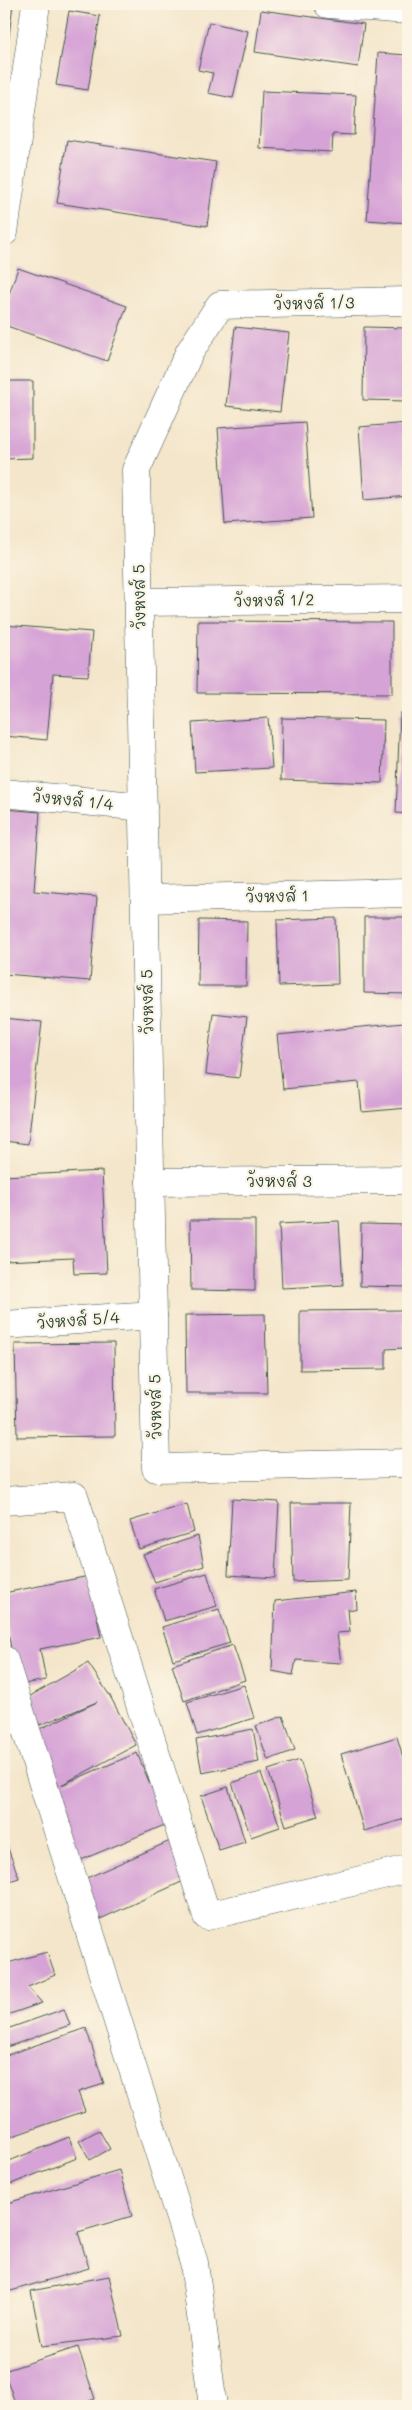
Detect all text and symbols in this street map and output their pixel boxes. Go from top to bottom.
street label: วังหงส์ 1/3 [273,291,355,314]
street label: วังหงส์ 5 [127,564,150,630]
street label: วังหงส์ 1/2 [234,588,314,611]
street label: วังหงส์ 1/4 [32,784,115,814]
street label: วังหงส์ 1 [245,884,309,907]
street label: วังหงส์ 5 [135,969,158,1035]
street label: วังหงส์ 3 [246,1169,312,1191]
street label: วังหงส์ 5/4 [36,1306,121,1333]
street label: วังหงส์ 5 [143,1374,166,1440]

